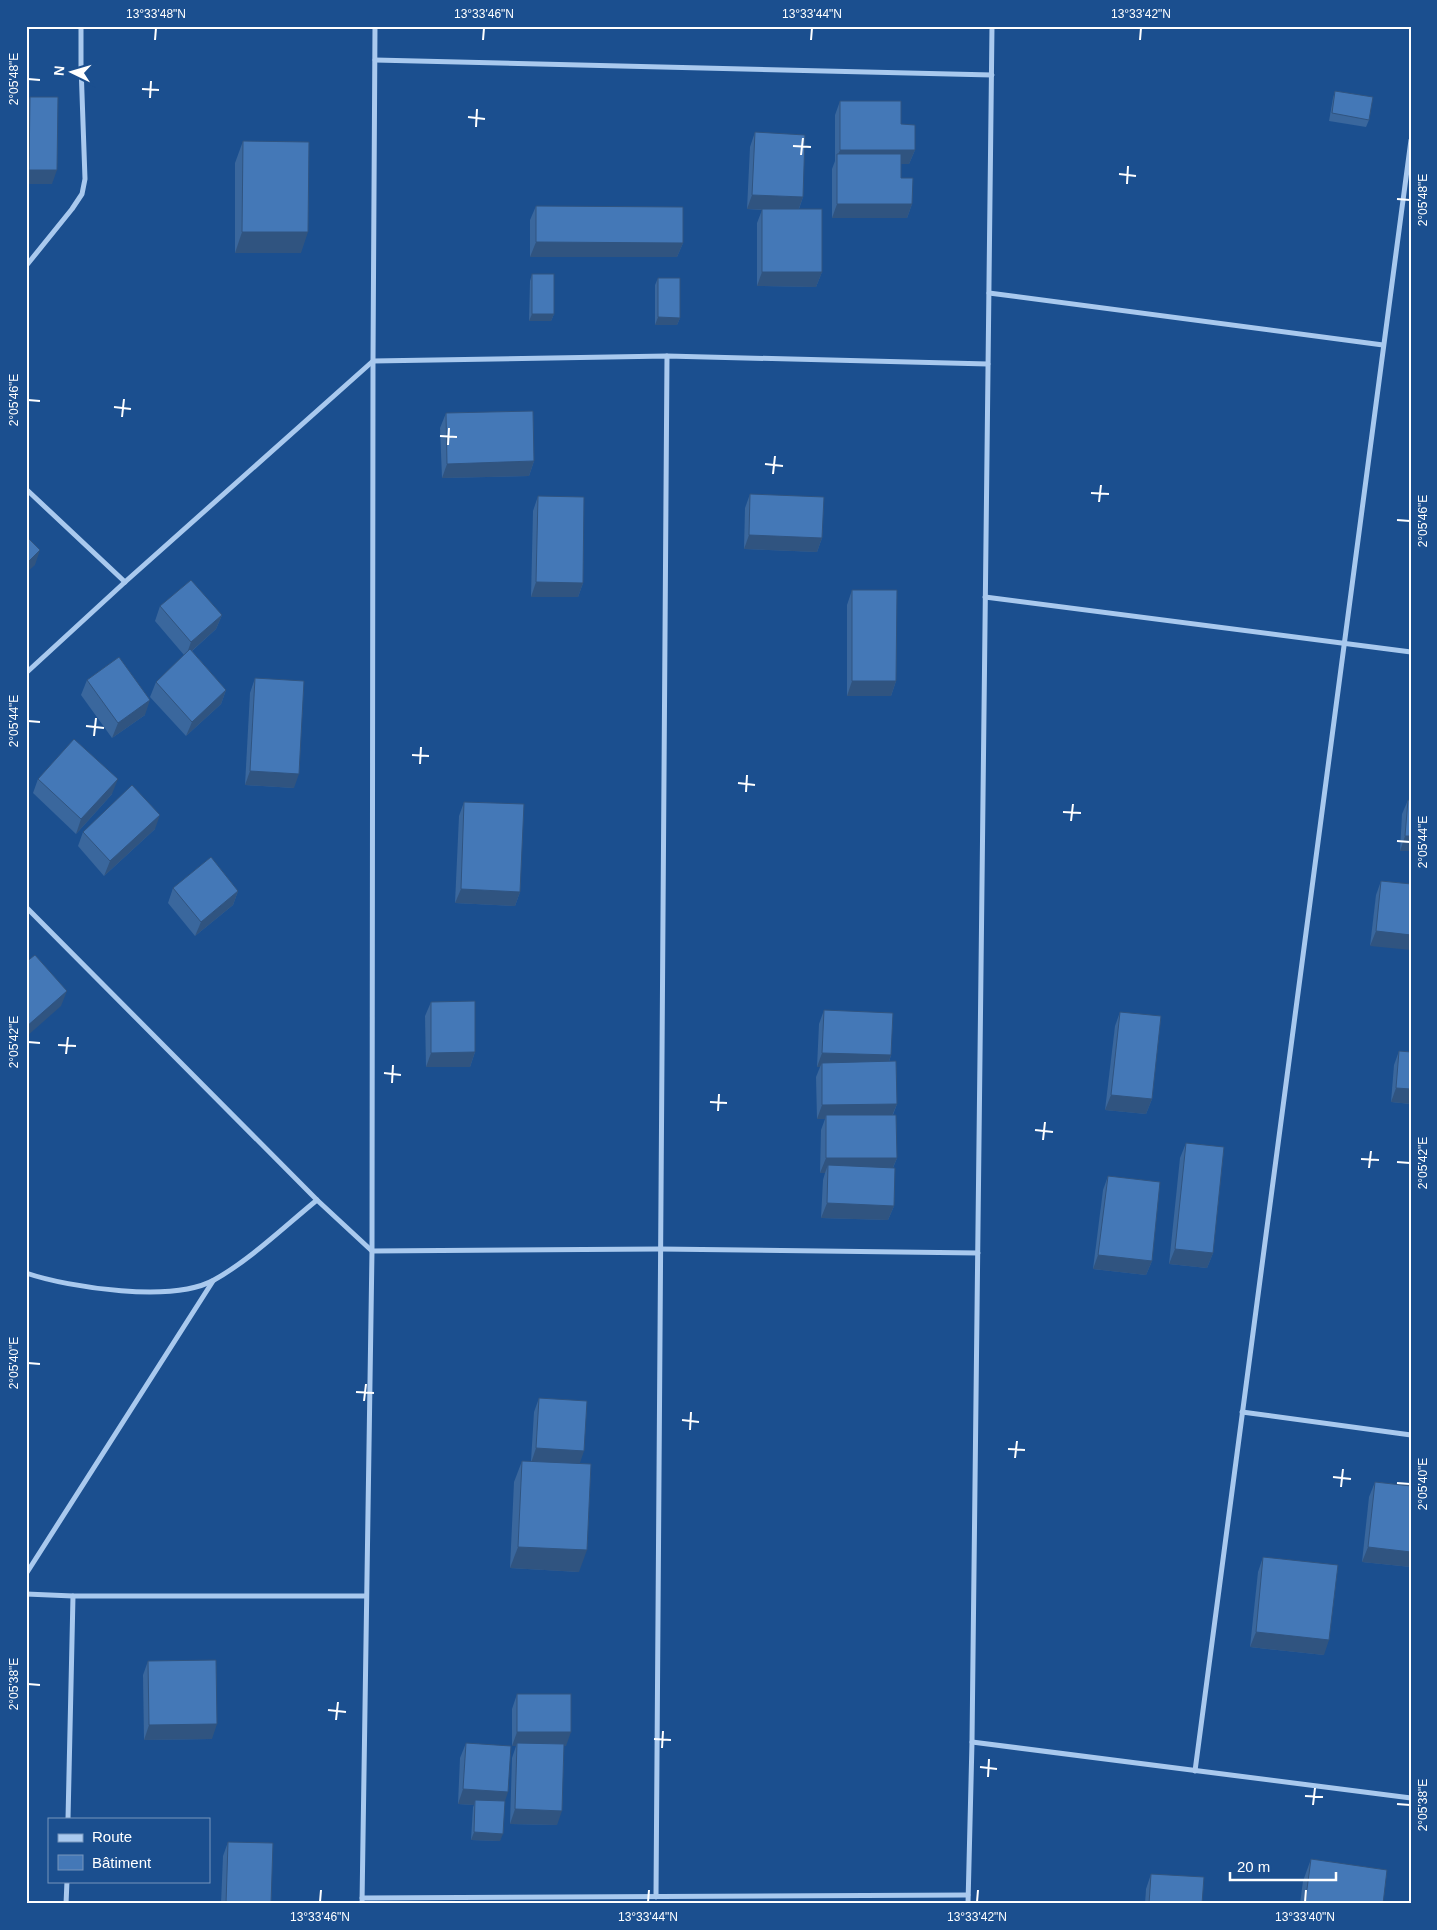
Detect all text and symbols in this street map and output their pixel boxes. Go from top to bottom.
text: 13°33'48"N [126,7,186,21]
text: 13°33'46"N [454,7,514,21]
text: 13°33'44"N [782,7,842,21]
text: 13°33'42"N [1111,7,1171,21]
north arrow [48,48,98,98]
text: 2°05'48"E [7,53,21,105]
text: N [51,65,67,77]
text: 2°05'48"E [1416,174,1430,226]
text: 2°05'46"E [7,374,21,426]
text: 2°05'46"E [1416,495,1430,547]
text: 2°05'44"E [7,695,21,747]
text: 2°05'44"E [1416,816,1430,868]
text: 2°05'42"E [7,1016,21,1068]
text: 2°05'42"E [1416,1137,1430,1189]
text: 2°05'40"E [7,1337,21,1389]
text: 2°05'40"E [1416,1458,1430,1510]
text: 2°05'38"E [7,1658,21,1710]
text: 2°05'38"E [1416,1779,1430,1831]
legend [48,1818,210,1882]
text: Route [92,1828,132,1845]
scale bar [1230,1850,1336,1882]
text: Bâtiment [92,1854,152,1871]
text: 20 m [1237,1858,1270,1875]
text: 13°33'46"N [290,1910,350,1924]
text: 13°33'44"N [618,1910,678,1924]
text: 13°33'42"N [947,1910,1007,1924]
text: 13°33'40"N [1275,1910,1335,1924]

